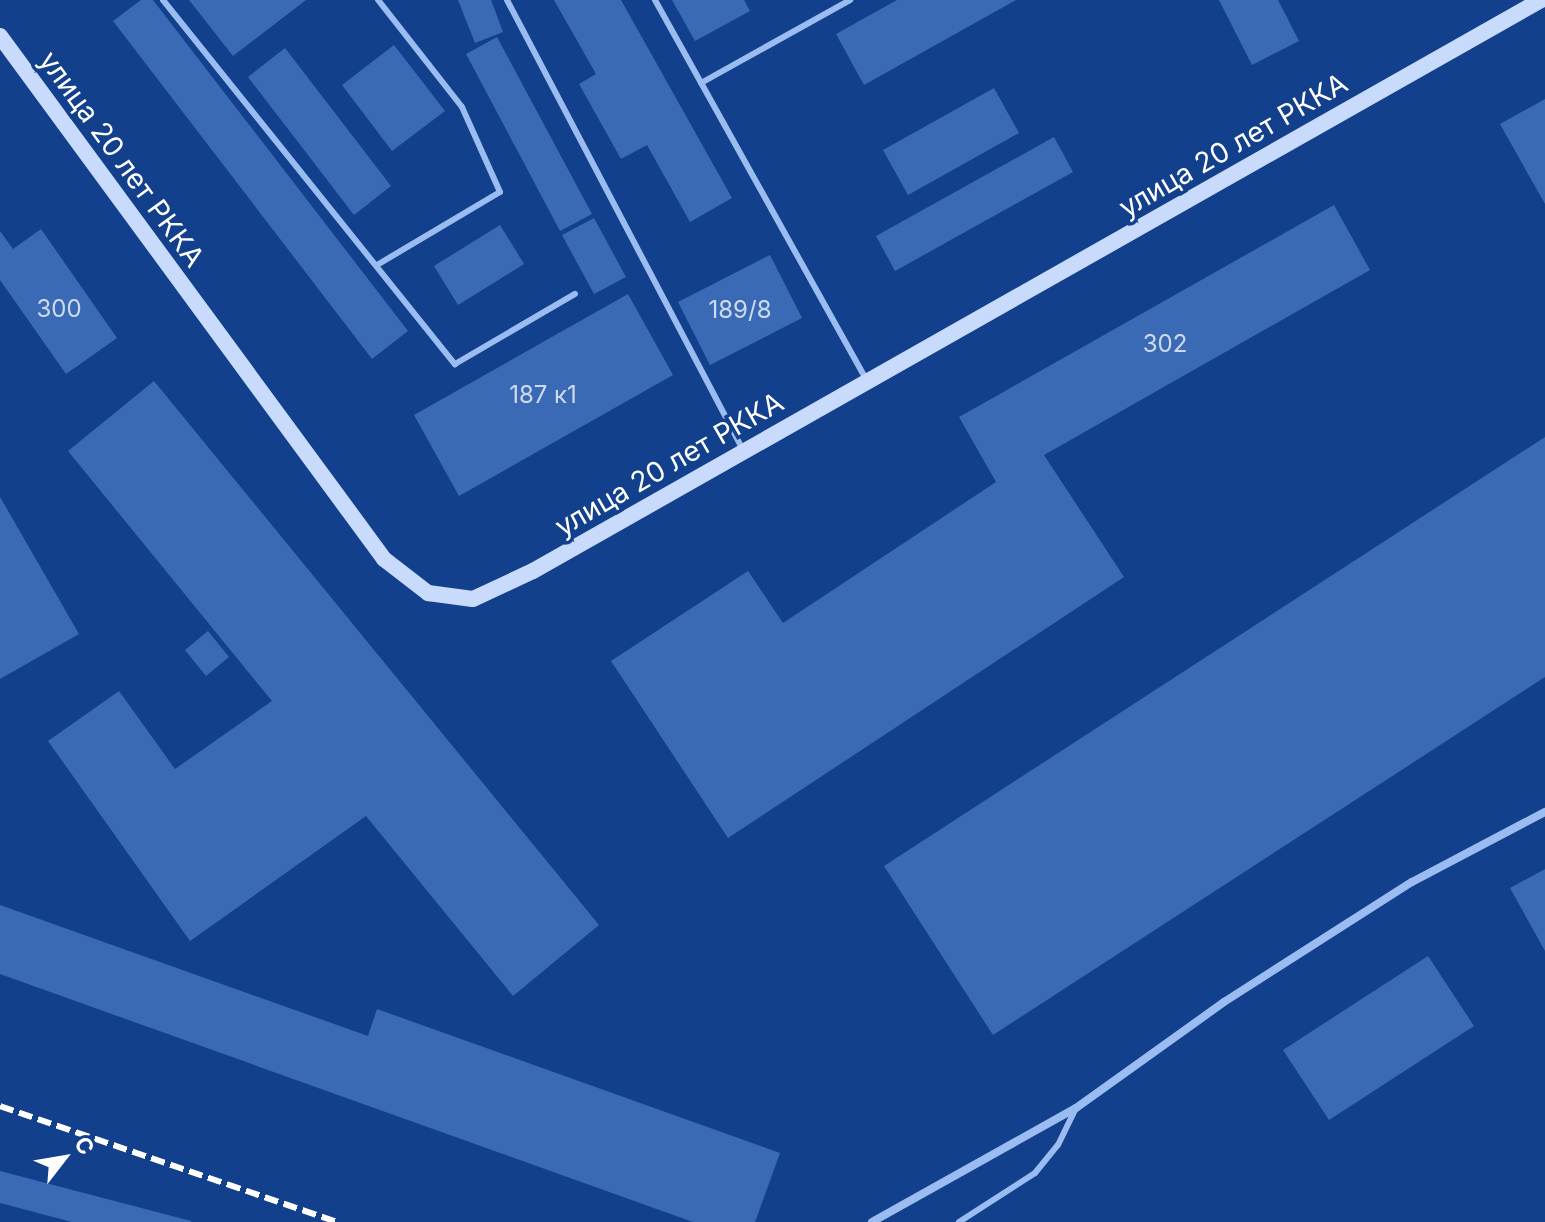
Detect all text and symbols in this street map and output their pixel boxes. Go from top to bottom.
street label: улица 20 лет РККА [33,45,211,273]
street label: улица 20 лет РККА [1113,66,1353,224]
house number: 300 [36,295,82,323]
house number: 189/8 [709,296,771,324]
house number: 302 [1143,330,1187,358]
house number: 187 к1 [509,381,577,409]
street label: улица 20 лет РККА [549,385,789,543]
north arrow [24,1118,104,1198]
text: С [69,1132,100,1159]

